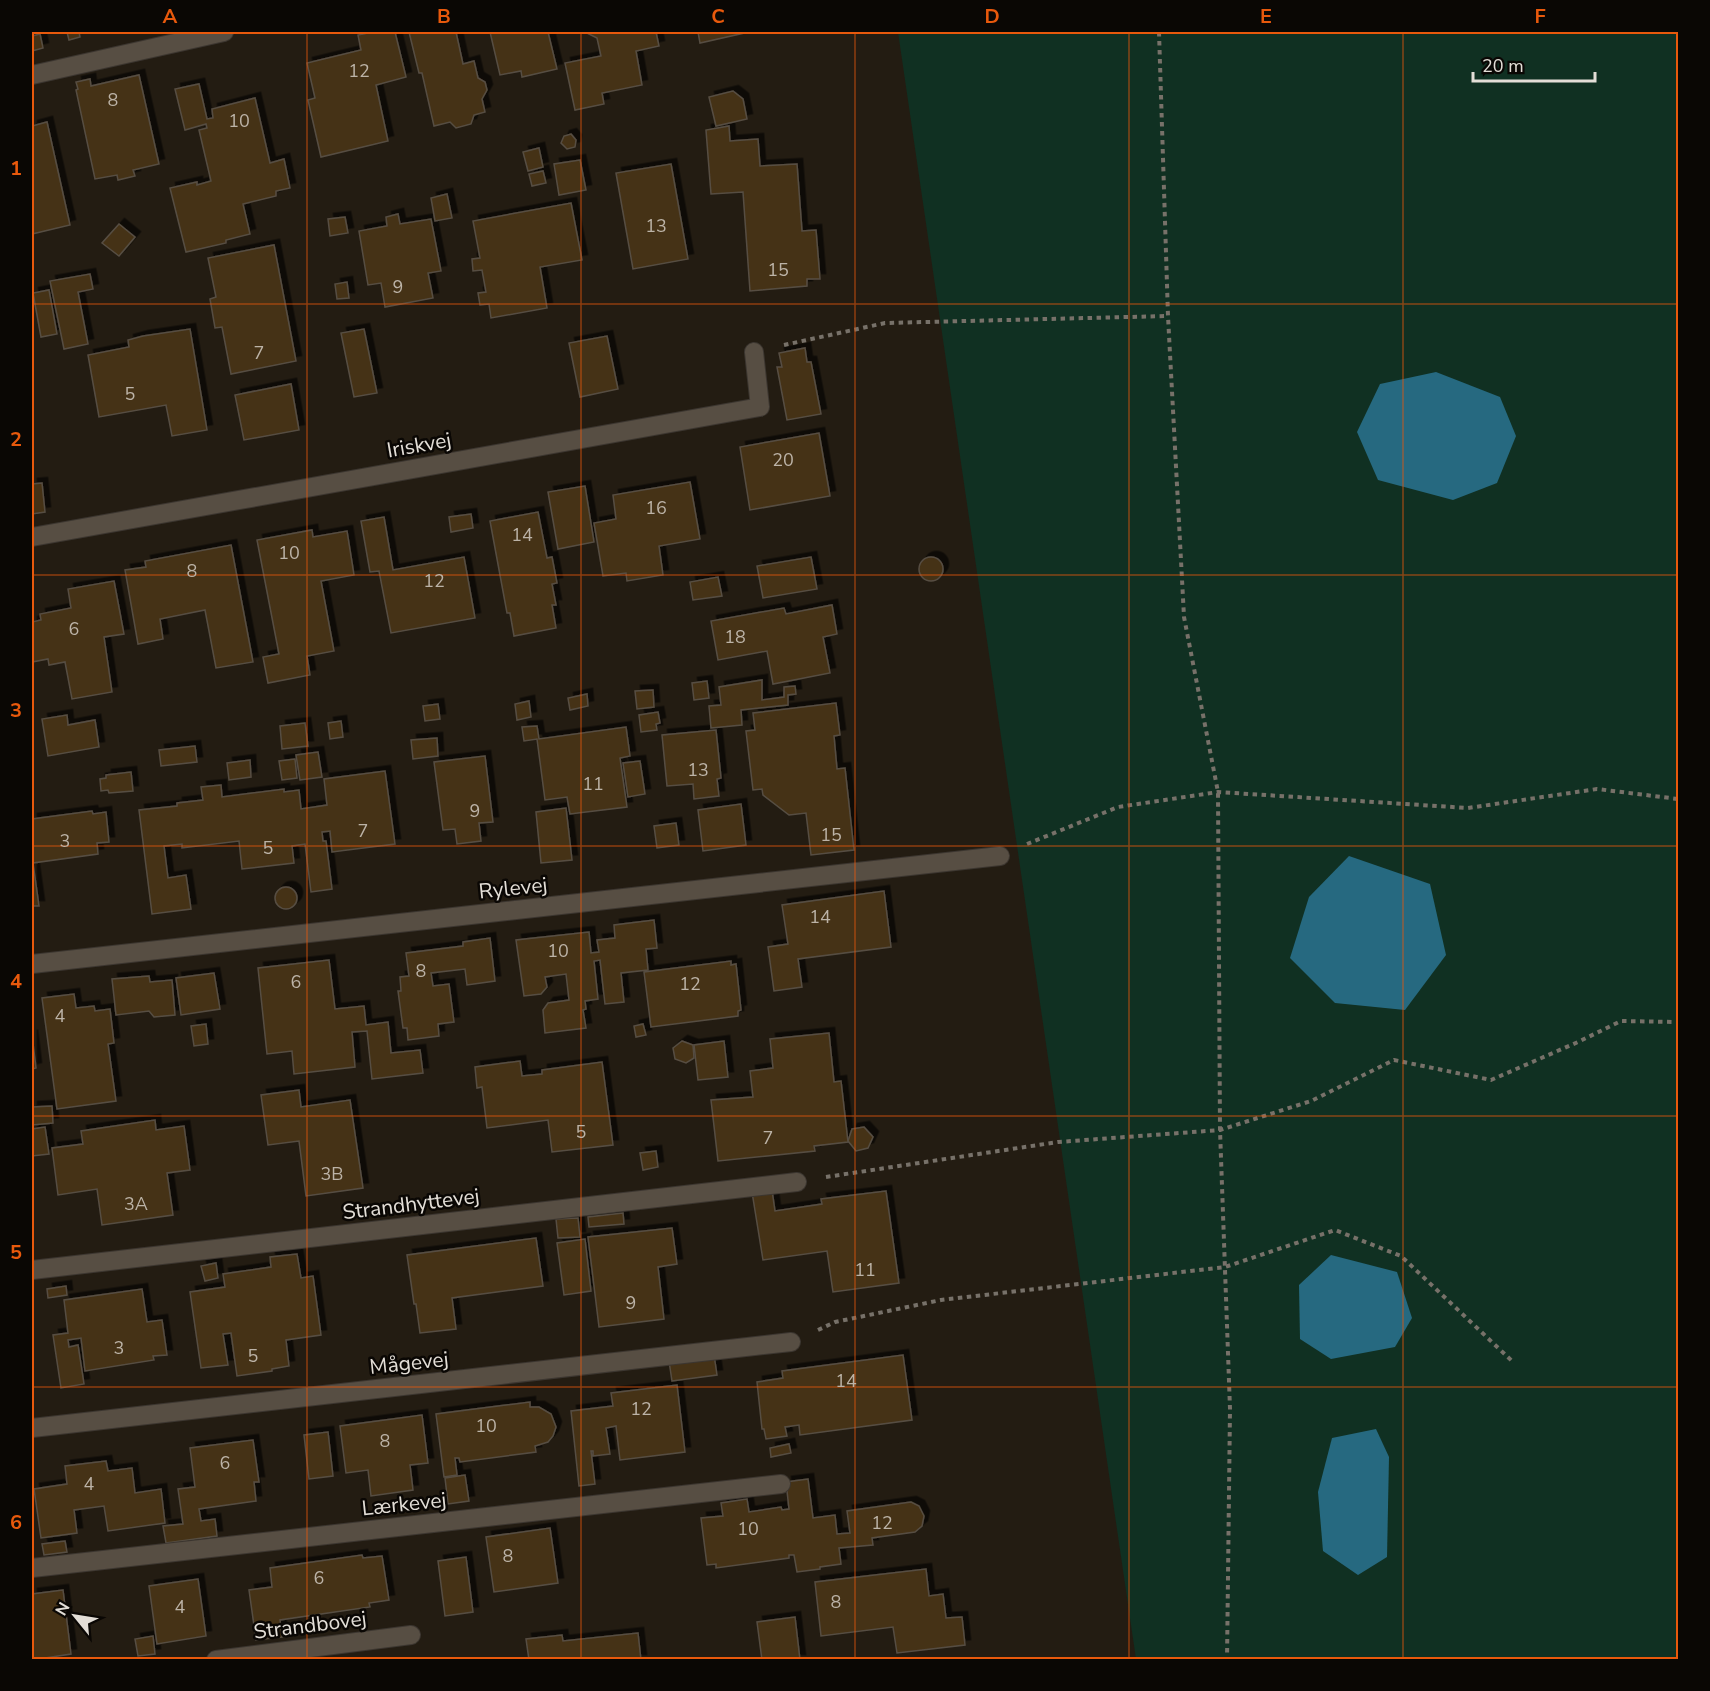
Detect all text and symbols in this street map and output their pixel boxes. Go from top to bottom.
text: A [163,3,178,30]
text: B [437,3,451,30]
text: C [711,3,725,30]
text: D [984,3,1000,30]
text: E [1260,3,1272,30]
text: F [1534,3,1546,30]
scale bar [1473,45,1594,83]
text: 20 m [1482,54,1524,78]
house number: 12 [348,59,370,83]
house number: 8 [108,88,118,112]
house number: 10 [228,109,250,133]
text: 1 [10,155,22,182]
house number: 13 [645,214,667,238]
house number: 15 [767,258,789,282]
house number: 9 [393,275,403,299]
house number: 7 [254,341,264,365]
house number: 5 [125,382,135,406]
text: 2 [10,426,22,453]
street label: Iriskvej [385,426,453,464]
house number: 20 [772,448,794,472]
house number: 16 [645,496,667,520]
house number: 14 [511,523,533,547]
house number: 10 [278,541,300,565]
house number: 8 [187,559,197,583]
house number: 12 [423,569,445,593]
house number: 6 [69,617,79,641]
house number: 18 [724,625,746,649]
text: 3 [10,697,22,724]
house number: 13 [687,758,709,782]
house number: 11 [582,772,604,796]
house number: 9 [470,799,480,823]
house number: 7 [358,819,368,843]
house number: 15 [820,823,842,847]
house number: 3 [60,829,70,853]
house number: 5 [263,836,273,860]
street label: Rylevej [477,870,549,906]
house number: 14 [809,905,831,929]
house number: 10 [547,939,569,963]
house number: 8 [416,959,426,983]
text: 4 [10,968,22,995]
house number: 6 [291,970,301,994]
house number: 12 [679,972,701,996]
house number: 4 [55,1004,66,1028]
house number: 5 [576,1120,586,1144]
house number: 7 [763,1126,773,1150]
house number: 3B [321,1162,343,1186]
street label: Strandhyttevej [341,1182,481,1226]
house number: 3A [124,1192,148,1216]
text: 5 [10,1239,22,1266]
house number: 11 [854,1258,876,1282]
house number: 9 [626,1291,636,1315]
house number: 3 [114,1336,124,1360]
house number: 5 [248,1344,258,1368]
street label: Mågevej [368,1345,450,1381]
house number: 14 [835,1369,857,1393]
house number: 12 [630,1397,652,1421]
house number: 10 [475,1414,497,1438]
house number: 8 [380,1429,390,1453]
house number: 6 [220,1451,230,1475]
house number: 4 [84,1472,95,1496]
street label: Lærkevej [360,1486,448,1522]
text: 6 [10,1509,22,1536]
house number: 12 [871,1511,893,1535]
house number: 10 [737,1517,759,1541]
house number: 8 [503,1544,513,1568]
house number: 6 [314,1566,324,1590]
north arrow [45,1586,105,1646]
house number: 8 [831,1590,841,1614]
house number: 4 [175,1595,186,1619]
text: N [50,1598,75,1620]
street label: Strandbovej [252,1604,368,1646]

